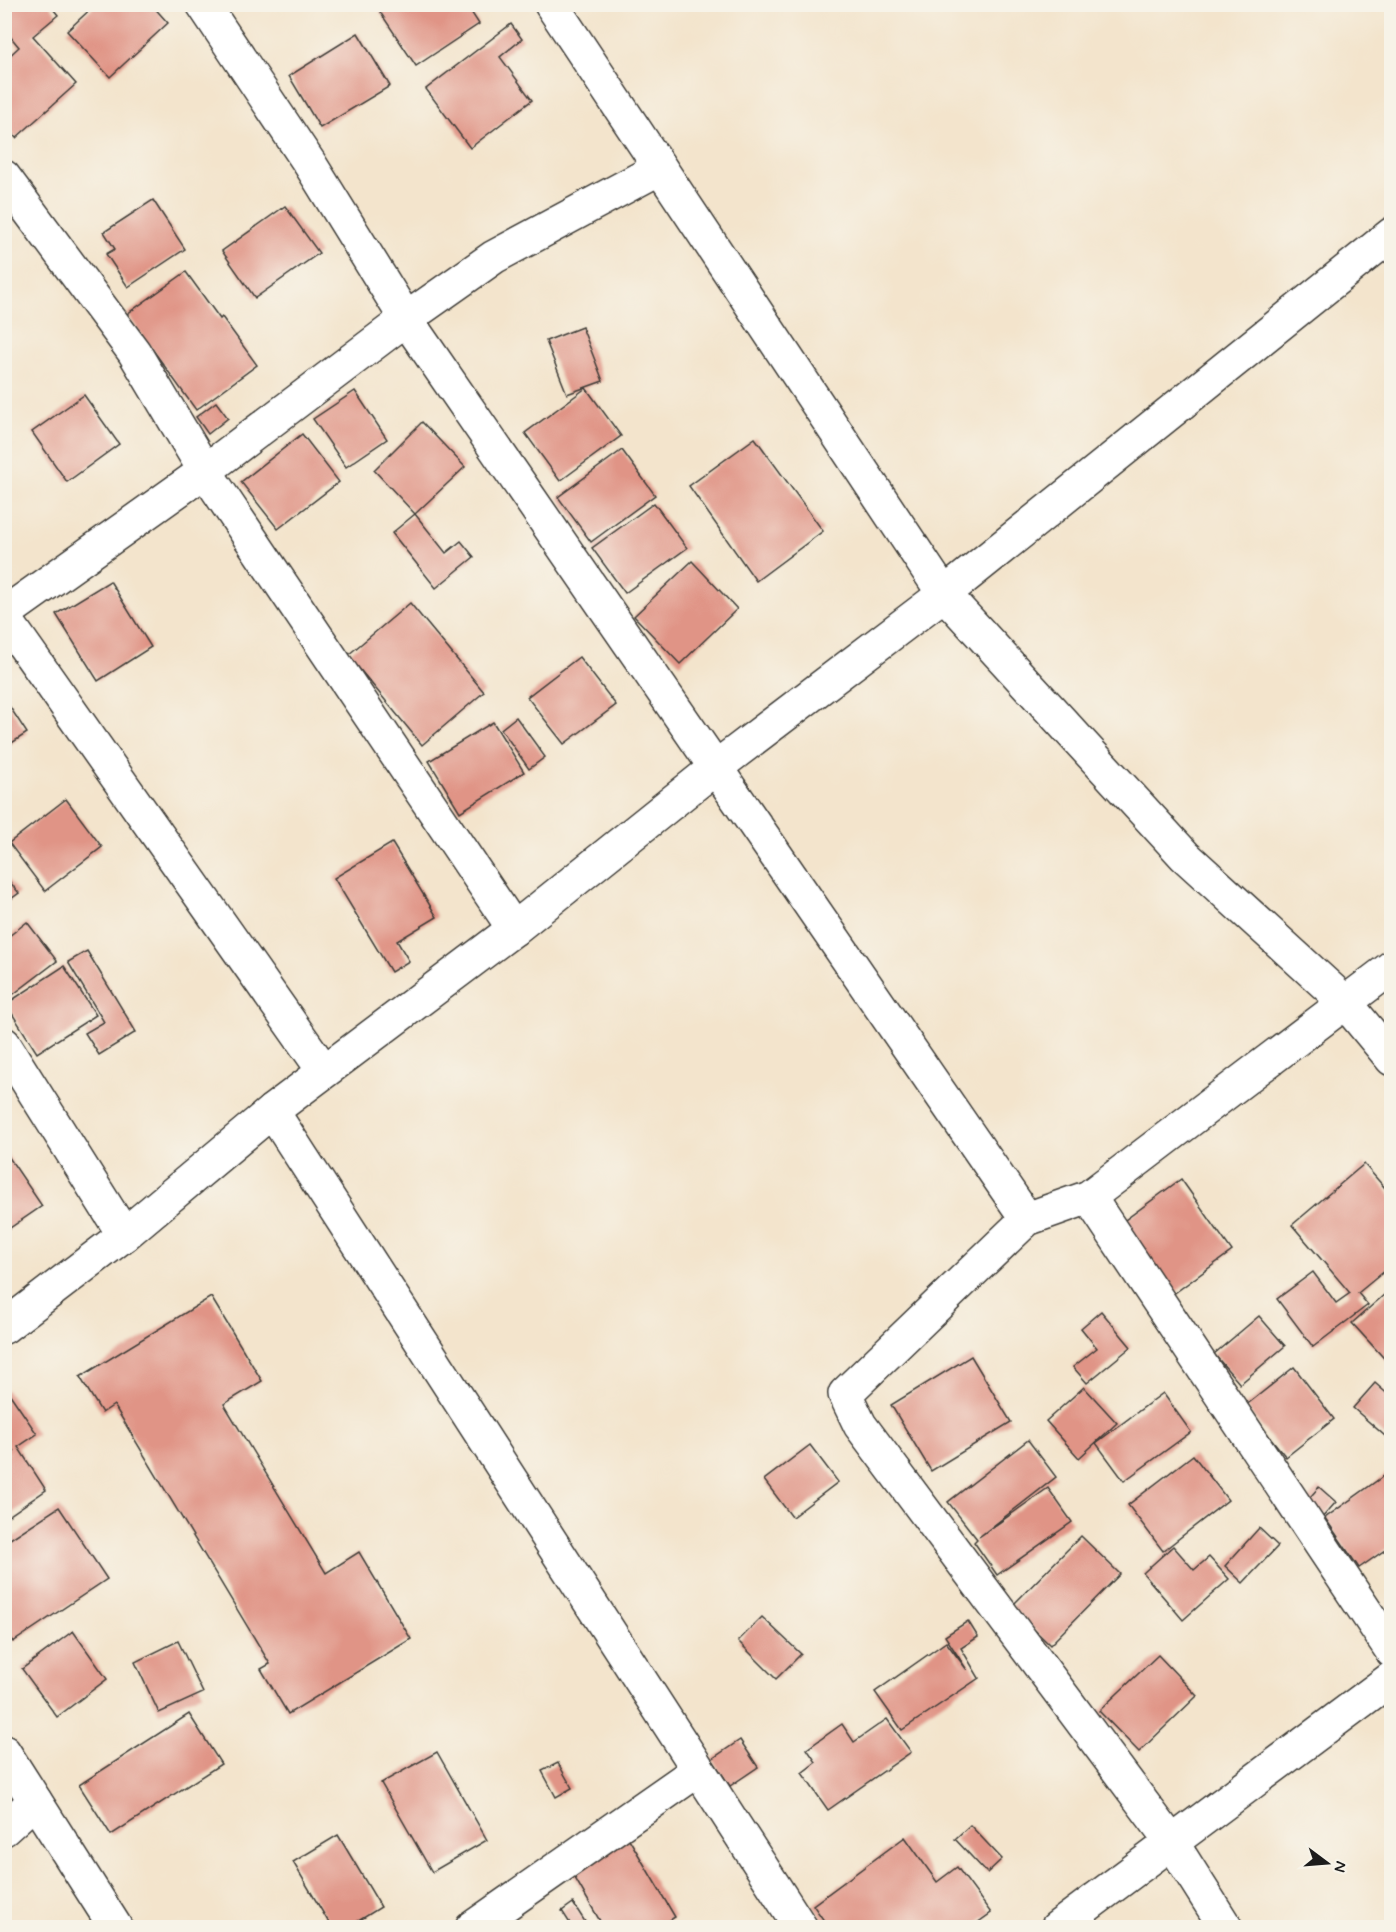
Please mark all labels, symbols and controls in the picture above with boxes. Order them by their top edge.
north arrow [1297,1833,1357,1893]
text: N [1328,1859,1352,1875]

